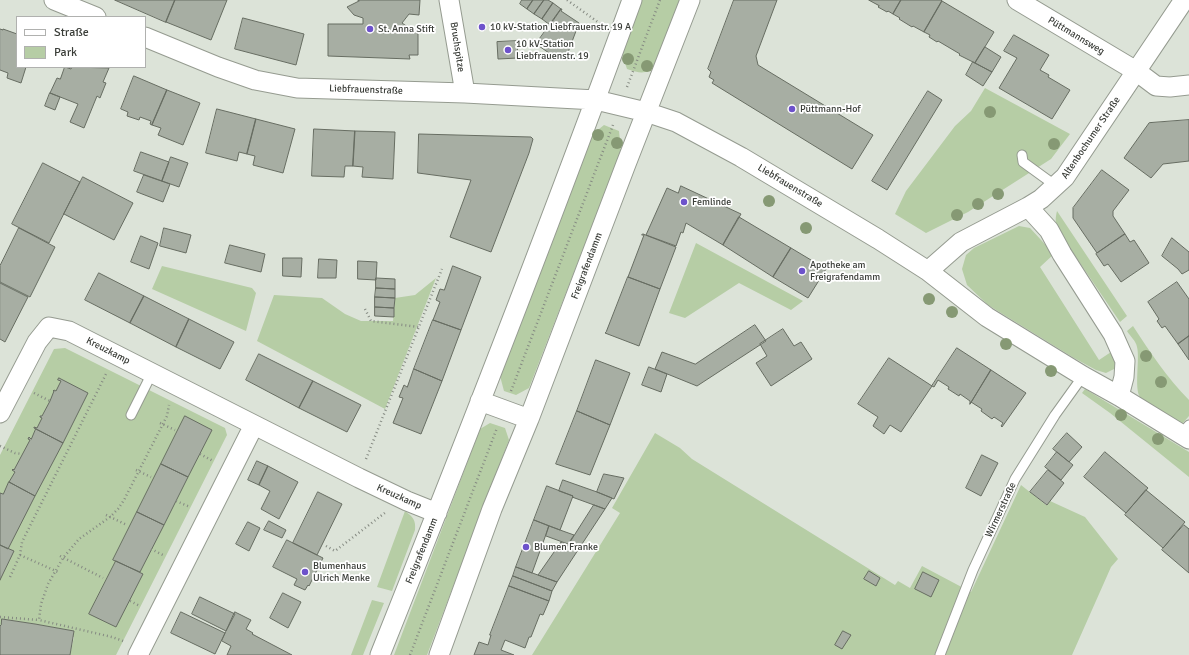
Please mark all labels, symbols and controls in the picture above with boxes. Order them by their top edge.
street label: Püttmannsweg [1046,14,1106,58]
legend [16,16,146,68]
street label: Bruchspitze [447,21,467,73]
place label: 10 kV-Station Liebfrauenstr. 19 A [490,21,631,33]
marker: 10 kV-Station Liebfrauenstr. 19 A [477,22,487,32]
place label: St. Anna Stift [378,23,434,35]
marker: St. Anna Stift [365,24,375,34]
text: Straße [54,25,89,40]
place label: 10 kV-Station Liebfrauenstr. 19 [516,38,589,62]
text: Park [54,45,77,60]
marker: 10 kV-Station Liebfrauenstr. 19 [503,45,513,55]
street label: Liebfrauenstraße [329,83,403,97]
street label: Altenbochumer Straße [1059,95,1123,181]
place label: Püttmann-Hof [800,103,861,115]
marker: Püttmann-Hof [787,104,797,114]
street label: Liebfrauenstraße [755,162,825,210]
place label: Femlinde [692,196,731,208]
marker: Femlinde [679,197,689,207]
street label: Freigrafendamm [569,231,605,301]
place label: Apotheke am Freigrafendamm [810,259,880,282]
marker: Apotheke am Freigrafendamm [797,266,807,276]
street label: Kreuzkamp [84,335,132,367]
street label: Wirmerstraße [983,481,1019,539]
street label: Kreuzkamp [375,482,423,512]
street label: Freigrafendamm [403,516,441,586]
place label: Blumen Franke [534,541,598,553]
marker: Blumen Franke [521,542,531,552]
place label: Blumenhaus Ulrich Menke [313,560,370,584]
marker: Blumenhaus Ulrich Menke [300,567,310,577]

